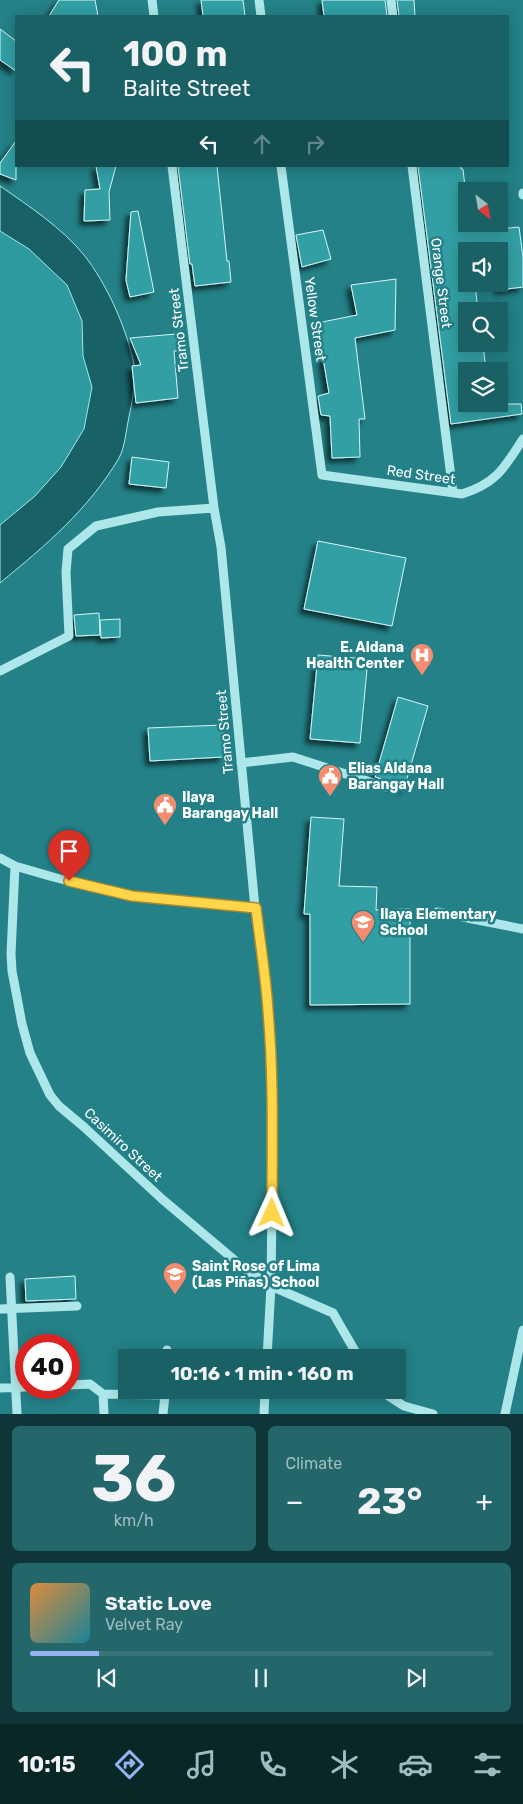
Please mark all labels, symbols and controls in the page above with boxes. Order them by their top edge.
text: 100 m [123,33,228,75]
icon: left [40,35,105,100]
text: Balite Street [123,75,250,102]
icon: left [195,130,223,158]
icon: ahead [248,130,276,158]
icon: right [301,130,329,158]
north arrow [458,182,508,232]
map controls [458,182,508,412]
street label: Orange Street [427,237,455,330]
button: sound [458,242,508,292]
street label: Yellow Street [301,276,329,363]
street label: Tramo Street [165,287,193,373]
button: search [458,302,508,352]
button: layers [458,362,508,412]
street label: Red Street [386,462,457,488]
place label: E. Aldana Health Center [306,639,405,672]
hospital icon: E. Aldana Health Center [409,642,435,676]
street label: Tramo Street [213,689,237,775]
place label: Elias Aldana Barangay Hall [348,760,444,793]
public building icon: Elias Aldana Barangay Hall [317,763,343,797]
place label: Ilaya Barangay Hall [182,789,278,822]
public building icon: Ilaya Barangay Hall [152,792,178,826]
pin [48,830,90,881]
icon: arrive [55,837,83,865]
place label: Ilaya Elementary School [380,906,497,939]
school or university icon: Ilaya Elementary School [350,909,376,943]
street label: Casimiro Street [80,1104,166,1186]
position arrow [245,1186,297,1238]
place label: Saint Rose of Lima (Las Piñas) School [192,1258,320,1291]
school or university icon: Saint Rose of Lima (Las Piñas) School [162,1261,188,1295]
speed limit sign: 40 [15,1334,80,1399]
text: 10:16 · 1 min · 160 m [170,1362,354,1385]
text: 36 [91,1440,176,1517]
text: Climate [286,1454,342,1473]
text: 23° [357,1478,422,1524]
text: − [286,1485,304,1518]
text: + [476,1485,493,1518]
text: km/h [114,1511,154,1530]
text: Static Love [105,1592,212,1615]
text: Velvet Ray [105,1615,183,1634]
icon: previous [93,1664,121,1692]
icon: pause [247,1664,275,1692]
icon: next [402,1664,430,1692]
icon: directions [112,1747,147,1782]
icon: music [184,1747,219,1782]
icon: phone [255,1747,290,1782]
icon: climate [327,1747,362,1782]
icon: car [398,1747,433,1782]
icon: filters [470,1747,505,1782]
text: 10:15 [18,1751,76,1778]

